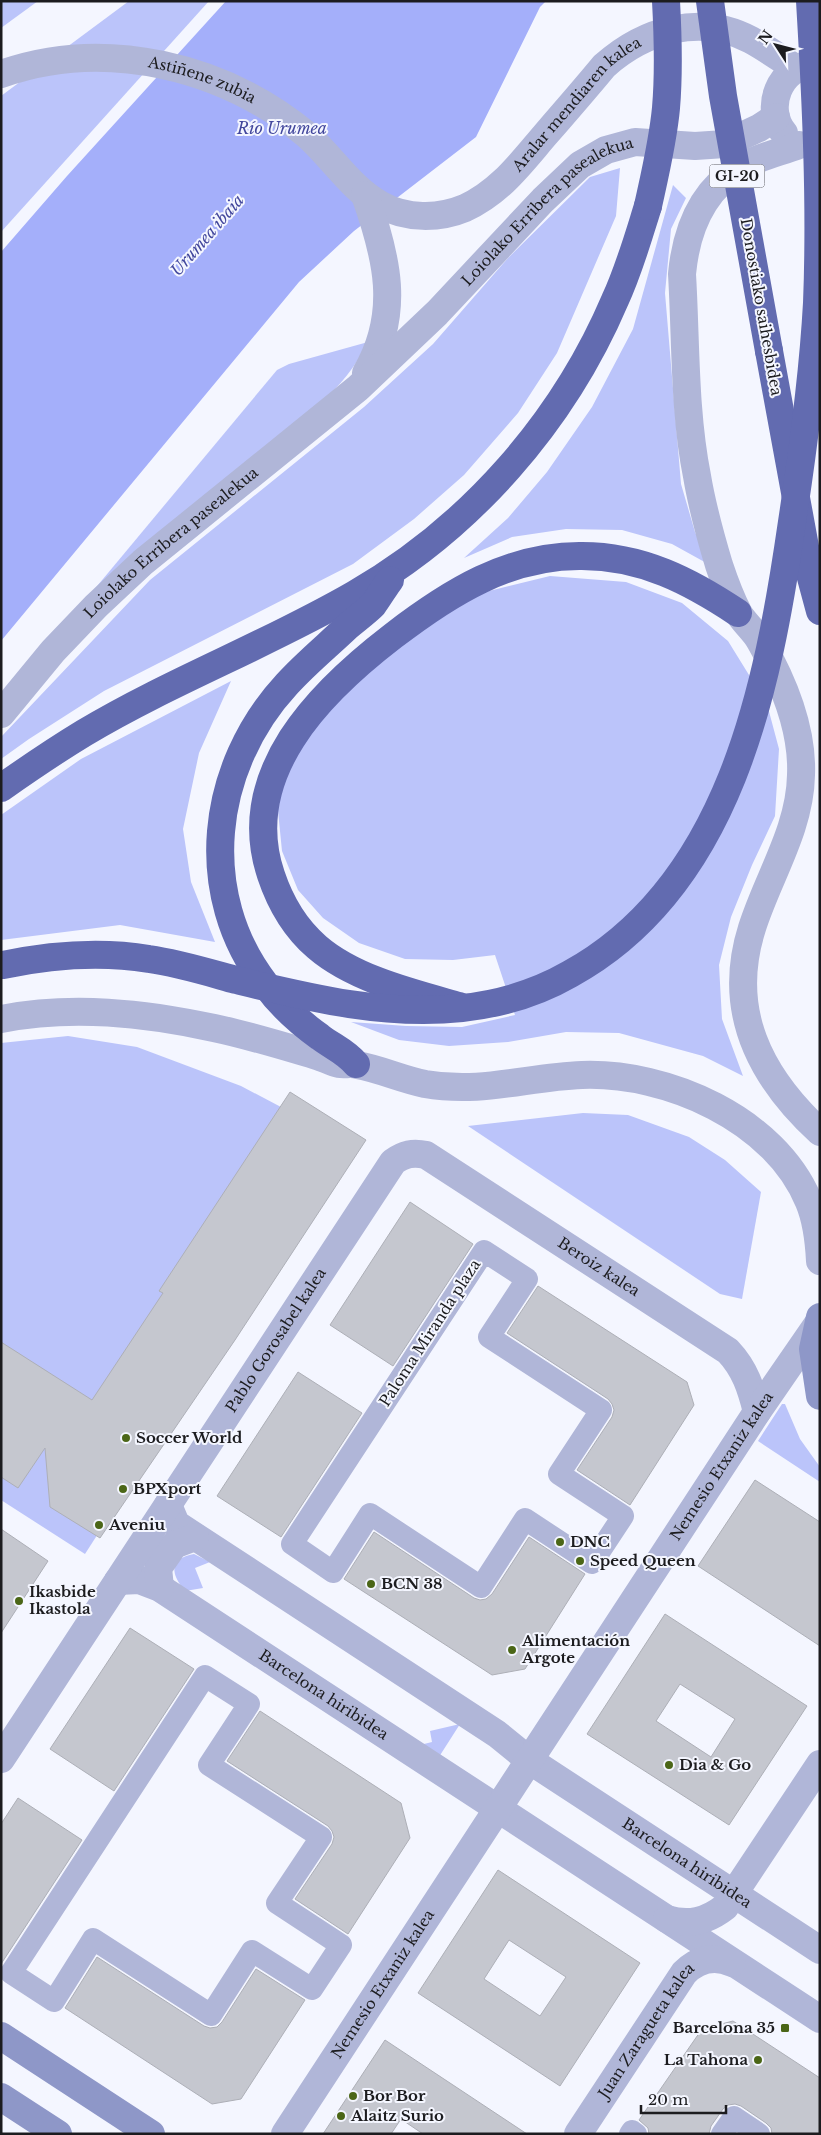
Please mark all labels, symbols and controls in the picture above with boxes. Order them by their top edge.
north arrow [751,20,801,70]
text: N [754,27,777,48]
street label: Aralar mendiaren kalea [507,32,645,176]
street label: Astiñene zubia [146,52,260,108]
water label: Río Urumea [236,118,327,138]
street label: Loiolako Erribera pasealekua [457,133,636,290]
road number: GI-20 [710,165,764,188]
water label: Urumea ibaia [166,190,248,280]
street label: Donostiako saihesbidea [737,217,787,398]
street label: Loiolako Erribera pasealekua [79,462,262,622]
street label: Beroiz kalea [554,1233,644,1301]
street label: Paloma Miranda plaza [375,1255,485,1410]
street label: Pablo Gorosabel kalea [221,1263,330,1416]
street label: Nemesio Etxaniz kalea [666,1387,778,1544]
place label: Soccer World [136,1428,243,1447]
marker: Soccer World [120,1432,132,1444]
place label: BPXport [133,1479,202,1498]
marker: BPXport [117,1483,129,1495]
place label: Aveniu [108,1515,165,1534]
marker: Aveniu [93,1519,105,1531]
place label: DNC [570,1532,610,1551]
marker: DNC [554,1536,566,1548]
place label: Speed Queen [590,1551,696,1570]
marker: Speed Queen [574,1555,586,1567]
place label: BCN 38 [381,1574,442,1593]
marker: BCN 38 [365,1578,377,1590]
place label: Ikasbide Ikastola [29,1582,96,1618]
marker: Ikasbide Ikastola [13,1595,25,1607]
place label: Alimentación Argote [521,1631,630,1667]
marker: Alimentación Argote [506,1644,518,1656]
street label: Barcelona hiribidea [256,1645,393,1744]
place label: Dia & Go [679,1755,751,1774]
marker: Dia & Go [663,1759,675,1771]
street label: Barcelona hiribidea [619,1814,756,1912]
street label: Nemesio Etxaniz kalea [327,1905,438,2062]
street label: Juan Zaragueta kalea [593,1958,698,2104]
place label: Barcelona 35 [673,2018,775,2037]
marker: Barcelona 35 [779,2022,791,2034]
place label: La Tahona [664,2050,748,2069]
marker: La Tahona [752,2054,764,2066]
scale bar [641,2082,726,2114]
place label: Bor Bor [363,2086,426,2105]
marker: Bor Bor [347,2090,359,2102]
text: 20 m [648,2090,688,2109]
place label: Alaitz Surio [350,2106,444,2125]
marker: Alaitz Surio [335,2110,347,2122]

